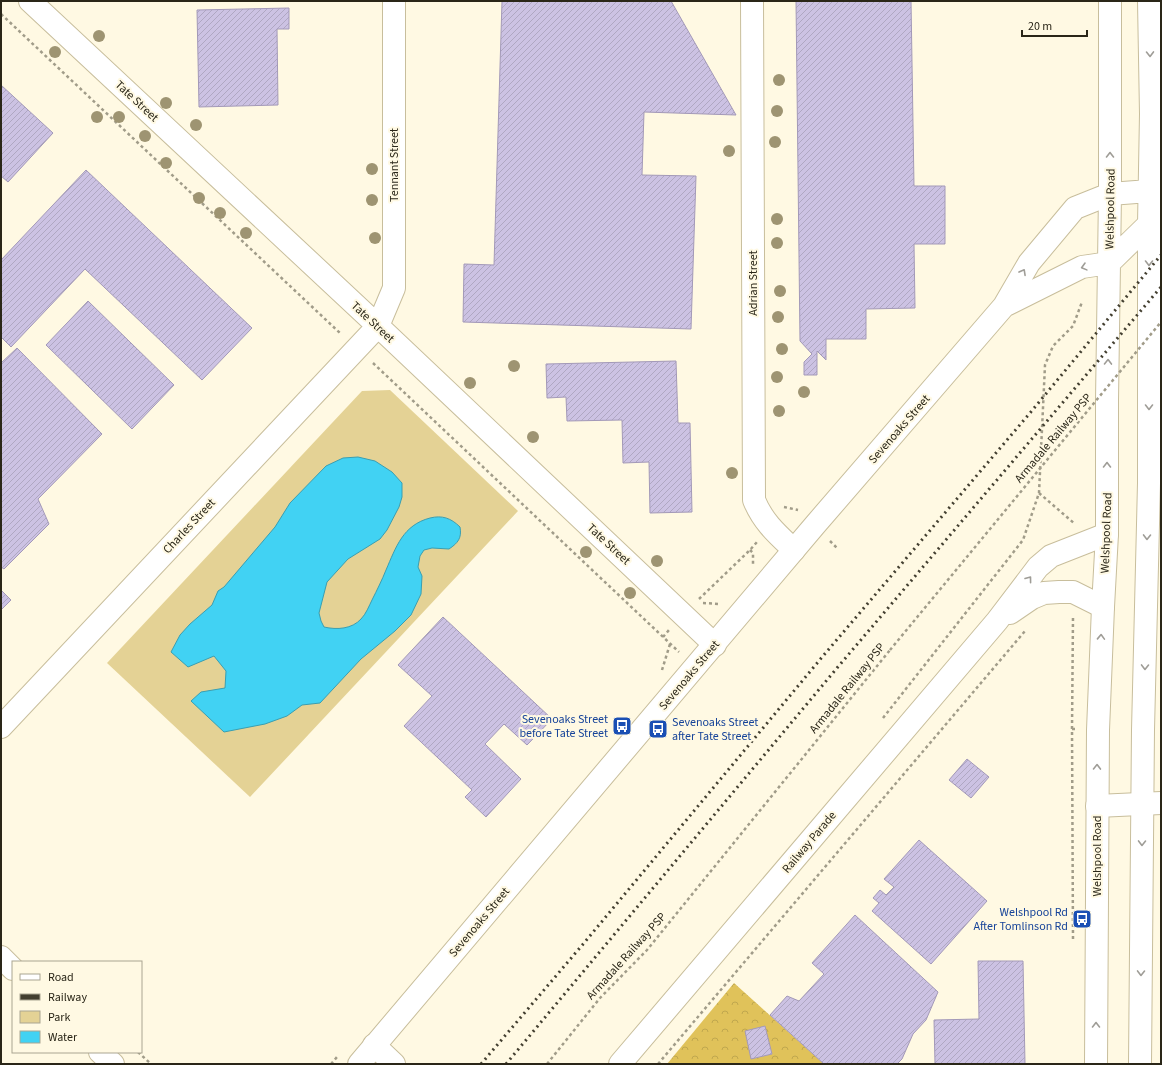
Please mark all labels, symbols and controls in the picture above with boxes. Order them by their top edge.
scale bar [1022,12,1087,38]
text: 20 m [1028,18,1052,35]
one-way arrow [1146,51,1154,57]
street label: Tate Street [111,77,162,126]
street label: Tennant Street [386,128,403,202]
one-way arrow [1106,152,1114,158]
street label: Welshpool Road [1101,168,1120,250]
street label: Adrian Street [745,250,762,316]
one-way arrow [1145,260,1153,266]
one-way arrow [1081,263,1087,271]
one-way arrow [1019,269,1026,276]
street label: Tate Street [347,298,398,347]
one-way arrow [1104,359,1112,365]
street label: Armadale Railway PSP [1011,390,1096,487]
street label: Sevenoaks Street [865,391,934,467]
one-way arrow [1145,404,1153,410]
one-way arrow [1103,462,1111,468]
street label: Welshpool Road [1097,492,1116,574]
street label: Charles Street [159,495,219,558]
street label: Tate Street [583,520,634,569]
one-way arrow [1143,534,1152,540]
one-way arrow [1025,576,1032,583]
one-way arrow [1097,634,1106,640]
street label: Sevenoaks Street [655,637,724,714]
street label: Armadale Railway PSP [806,639,889,737]
one-way arrow [1140,664,1149,670]
place label: Sevenoaks Street before Tate Street [519,711,608,742]
place label: Sevenoaks Street after Tate Street [672,714,758,745]
bus stop icon: Sevenoaks Street before Tate Street [611,715,633,737]
bus stop icon: Sevenoaks Street after Tate Street [647,718,669,740]
one-way arrow [1093,764,1101,770]
street label: Railway Parade [778,808,840,877]
street label: Welshpool Road [1089,816,1106,896]
one-way arrow [1138,840,1146,846]
street label: Sevenoaks Street [445,884,514,961]
place label: Welshpool Rd After Tomlinson Rd [974,904,1068,935]
bus stop icon: Welshpool Rd After Tomlinson Rd [1071,908,1093,930]
street label: Armadale Railway PSP [583,909,670,1004]
legend [12,961,142,1053]
text: Road [48,969,74,986]
one-way arrow [1137,970,1145,976]
text: Railway [48,989,87,1006]
text: Park [48,1009,70,1026]
one-way arrow [1092,1022,1100,1028]
text: Water [48,1029,78,1046]

